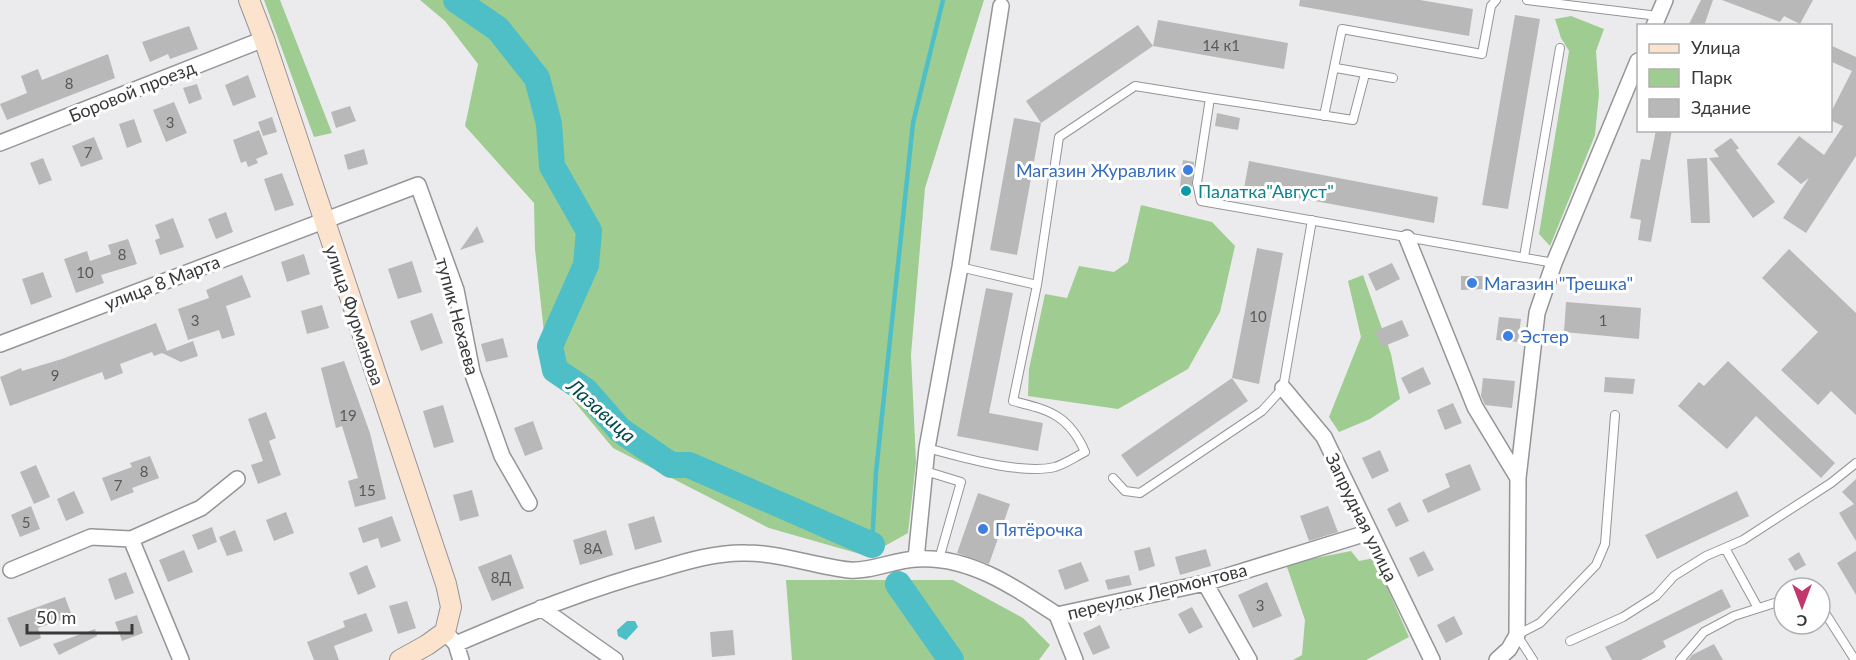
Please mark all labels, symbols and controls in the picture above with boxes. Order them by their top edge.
legend [1637,24,1832,132]
house number: 14 к1 [1202,36,1240,54]
text: Улица [1691,36,1741,58]
street label: Боровой проезд [65,56,199,126]
text: Парк [1691,66,1733,88]
house number: 8 [65,74,73,92]
text: Здание [1691,96,1751,118]
house number: 3 [166,113,174,131]
house number: 7 [84,143,93,161]
place label: Магазин Журавлик [1016,159,1177,181]
marker: Магазин Журавлик [1181,163,1195,177]
place label: Палатка"Август" [1198,180,1334,202]
marker: Палатка"Август" [1179,184,1193,198]
street label: улица Фурманова [321,242,389,388]
house number: 8 [118,245,126,263]
street label: улица 8 Марта [101,250,223,314]
street label: тупик Нехаева [432,255,484,377]
house number: 10 [76,263,94,281]
place label: Магазин "Трешка" [1484,272,1633,294]
marker: Магазин "Трешка" [1465,276,1479,290]
house number: 10 [1249,307,1267,325]
house number: 3 [191,311,199,329]
house number: 1 [1599,311,1607,329]
place label: Эстер [1520,325,1569,347]
marker: Эстер [1501,329,1515,343]
house number: 9 [51,366,59,384]
water label: Лазавица [562,372,641,447]
house number: 19 [339,406,357,424]
street label: Запрудная улица [1321,449,1403,585]
house number: 8 [140,462,148,480]
house number: 7 [114,476,123,494]
house number: 15 [358,481,376,499]
house number: 5 [22,513,30,531]
place label: Пятёрочка [995,518,1083,540]
marker: Пятёрочка [976,522,990,536]
house number: 8А [584,539,603,557]
street label: переулок Лермонтова [1065,558,1249,624]
house number: 8Д [491,568,511,586]
north arrow [1772,576,1832,636]
house number: 3 [1256,596,1264,614]
scale bar [27,597,132,635]
text: 50 m [36,606,76,628]
text: С [1796,612,1807,631]

